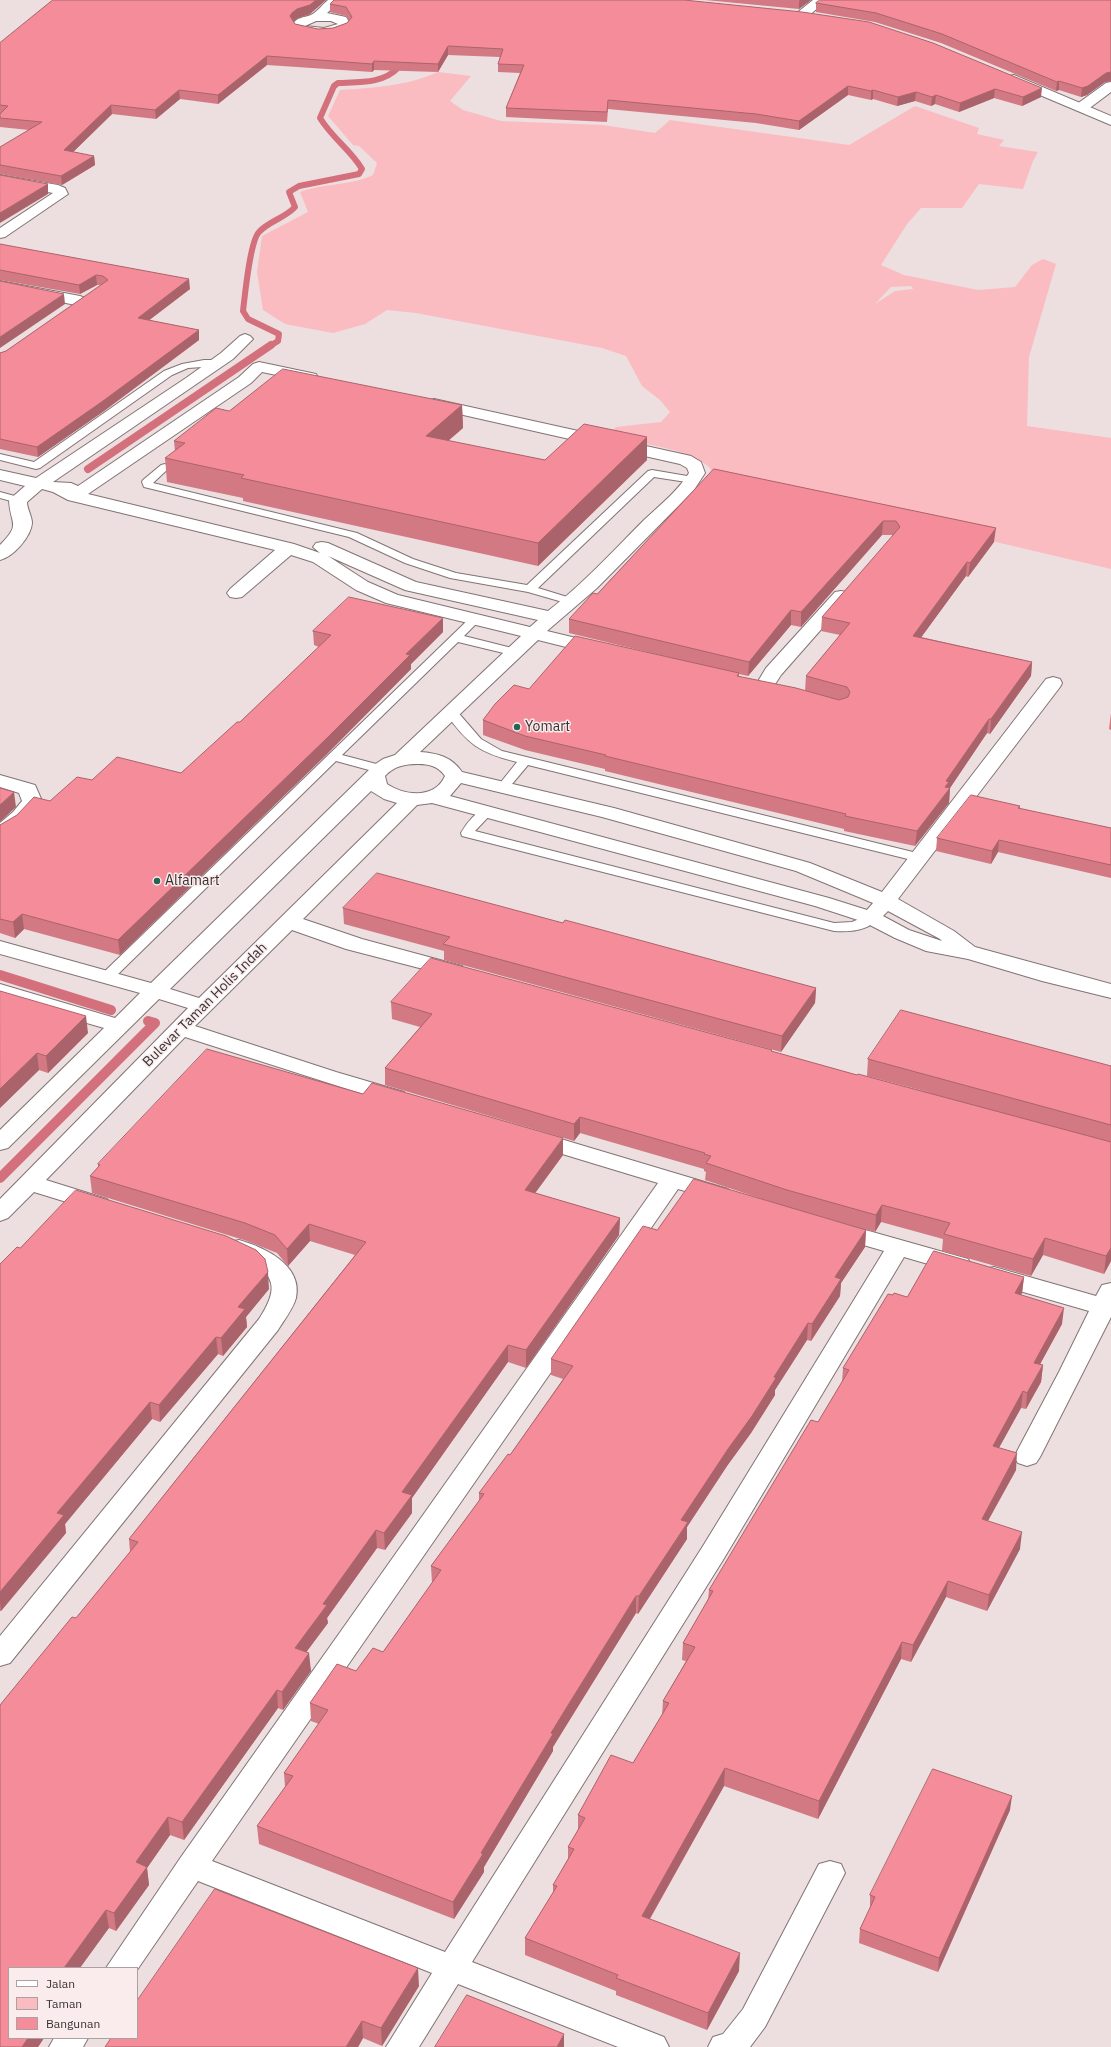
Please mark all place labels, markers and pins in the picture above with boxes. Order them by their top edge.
place label: Yomart [525,719,570,735]
marker: Yomart [512,722,522,732]
place label: Alfamart [165,873,220,889]
marker: Alfamart [152,876,162,886]

